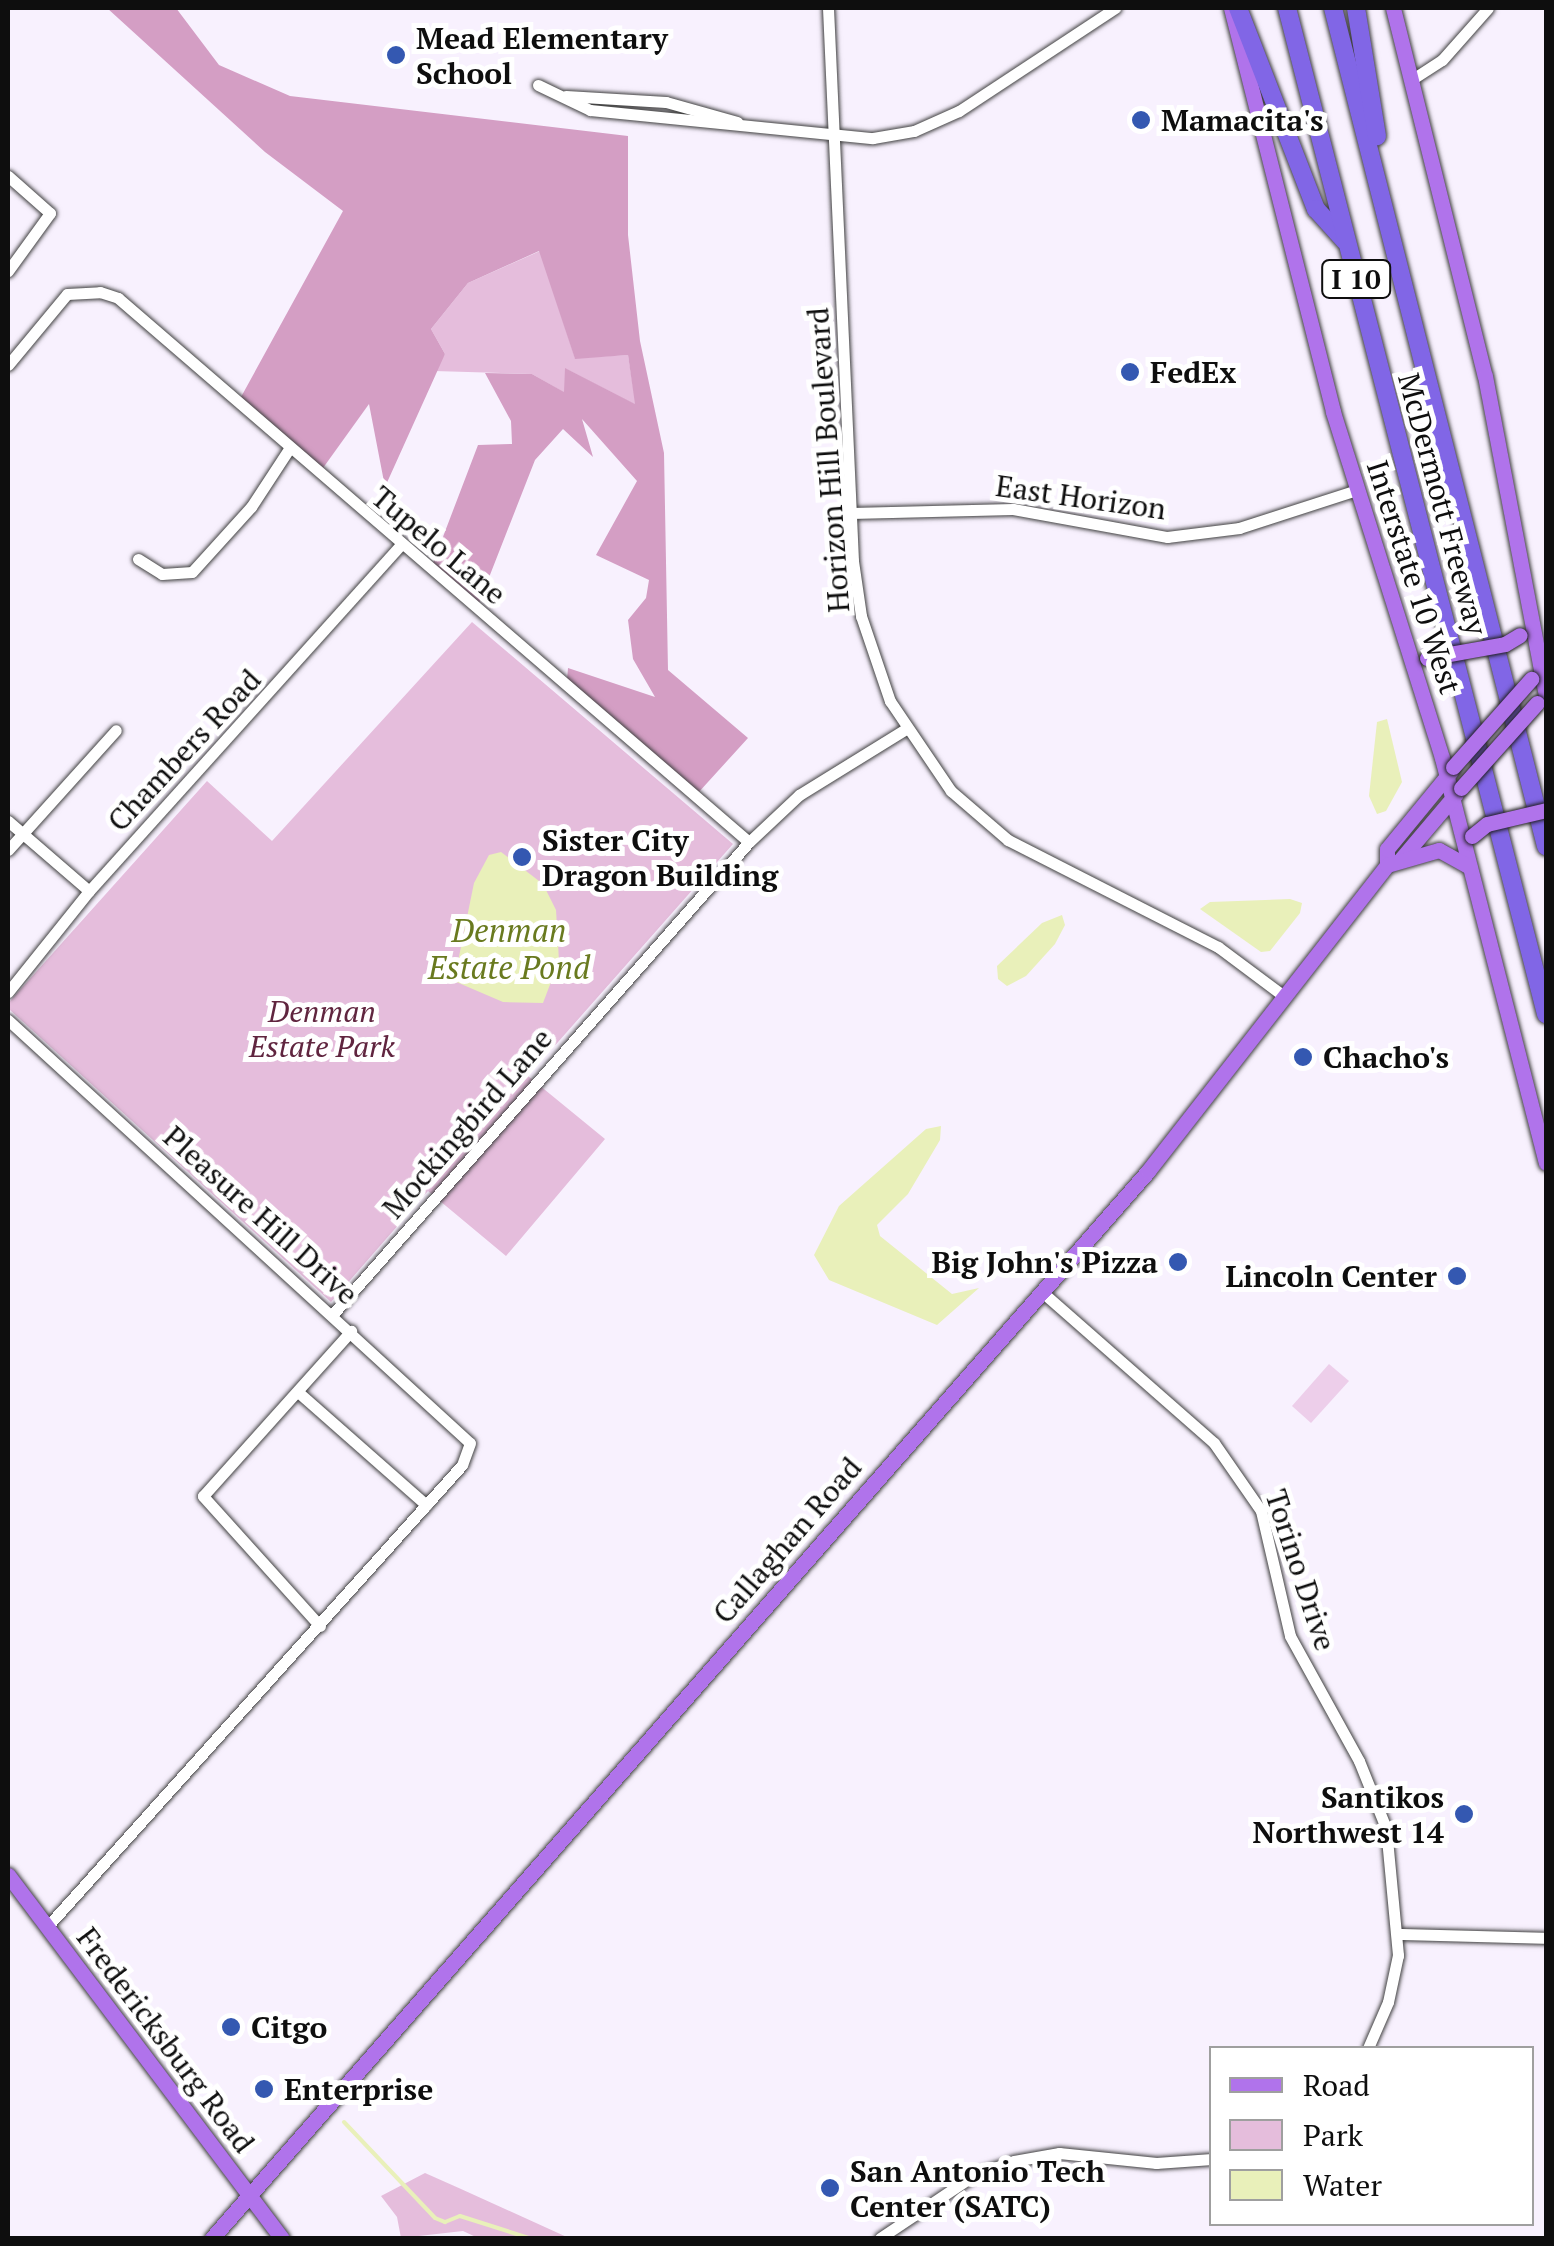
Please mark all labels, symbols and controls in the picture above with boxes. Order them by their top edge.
place label: Mead Elementary School [416,20,668,90]
marker: Mead Elementary School [385,44,407,66]
place label: Mamacita's [1161,102,1324,138]
marker: Mamacita's [1130,109,1152,131]
road number: I 10 [1321,256,1391,302]
street label: Horizon Hill Boulevard [799,306,857,614]
place label: FedEx [1150,354,1236,390]
marker: FedEx [1119,361,1141,383]
street label: McDermott Freeway [1391,369,1495,639]
street label: Interstate 10 West [1359,456,1469,698]
street label: East Horizon [993,467,1169,527]
street label: Tupelo Lane [364,478,514,612]
street label: Chambers Road [100,662,268,838]
place label: Sister City Dragon Building [542,822,778,892]
marker: Sister City Dragon Building [511,846,533,868]
water label: Denman Estate Pond [428,912,590,987]
park label: Denman Estate Park [249,993,395,1064]
street label: Mockingbird Lane [375,1021,559,1225]
place label: Chacho's [1323,1039,1449,1075]
marker: Chacho's [1292,1046,1314,1068]
street label: Pleasure Hill Drive [156,1118,366,1312]
place label: Big John's Pizza [932,1244,1158,1280]
marker: Big John's Pizza [1167,1251,1189,1273]
place label: Lincoln Center [1226,1258,1437,1294]
marker: Lincoln Center [1446,1265,1468,1287]
street label: Callaghan Road [705,1450,869,1630]
street label: Torino Drive [1258,1485,1344,1655]
place label: Santikos Northwest 14 [1253,1779,1444,1850]
marker: Santikos Northwest 14 [1453,1803,1475,1825]
street label: Fredericksburg Road [70,1920,262,2160]
place label: Citgo [251,2009,327,2045]
marker: Citgo [220,2016,242,2038]
legend [1209,2046,1534,2226]
text: Road [1303,2065,1370,2105]
place label: Enterprise [284,2071,433,2107]
marker: Enterprise [253,2078,275,2100]
text: Park [1303,2115,1363,2155]
place label: San Antonio Tech Center (SATC) [850,2153,1105,2224]
text: Water [1303,2165,1382,2205]
marker: San Antonio Tech Center (SATC) [819,2177,841,2199]

